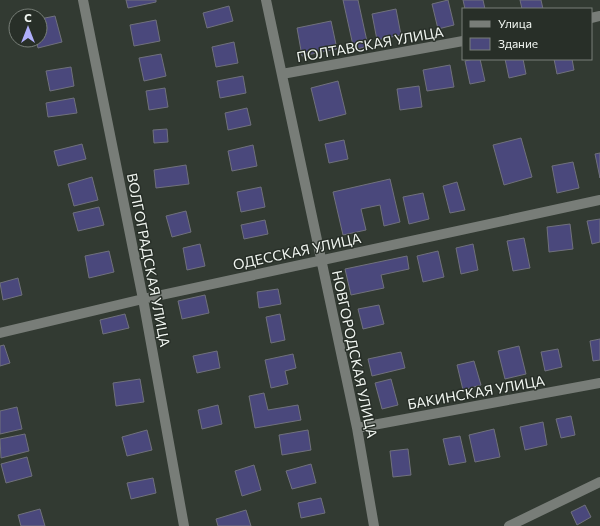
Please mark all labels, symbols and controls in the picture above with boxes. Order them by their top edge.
north arrow [8,8,48,48]
legend [462,8,592,60]
text: С [24,11,32,24]
text: Улица [498,16,532,30]
street label: ПОЛТАВСКАЯ УЛИЦА [295,23,445,65]
text: Здание [498,36,538,50]
street label: ВОЛГОГРАДСКАЯ УЛИЦА [124,172,174,349]
street label: ОДЕССКАЯ УЛИЦА [231,229,363,273]
street label: НОВГОРОДСКАЯ УЛИЦА [329,269,381,440]
street label: БАКИНСКАЯ УЛИЦА [406,371,546,412]

